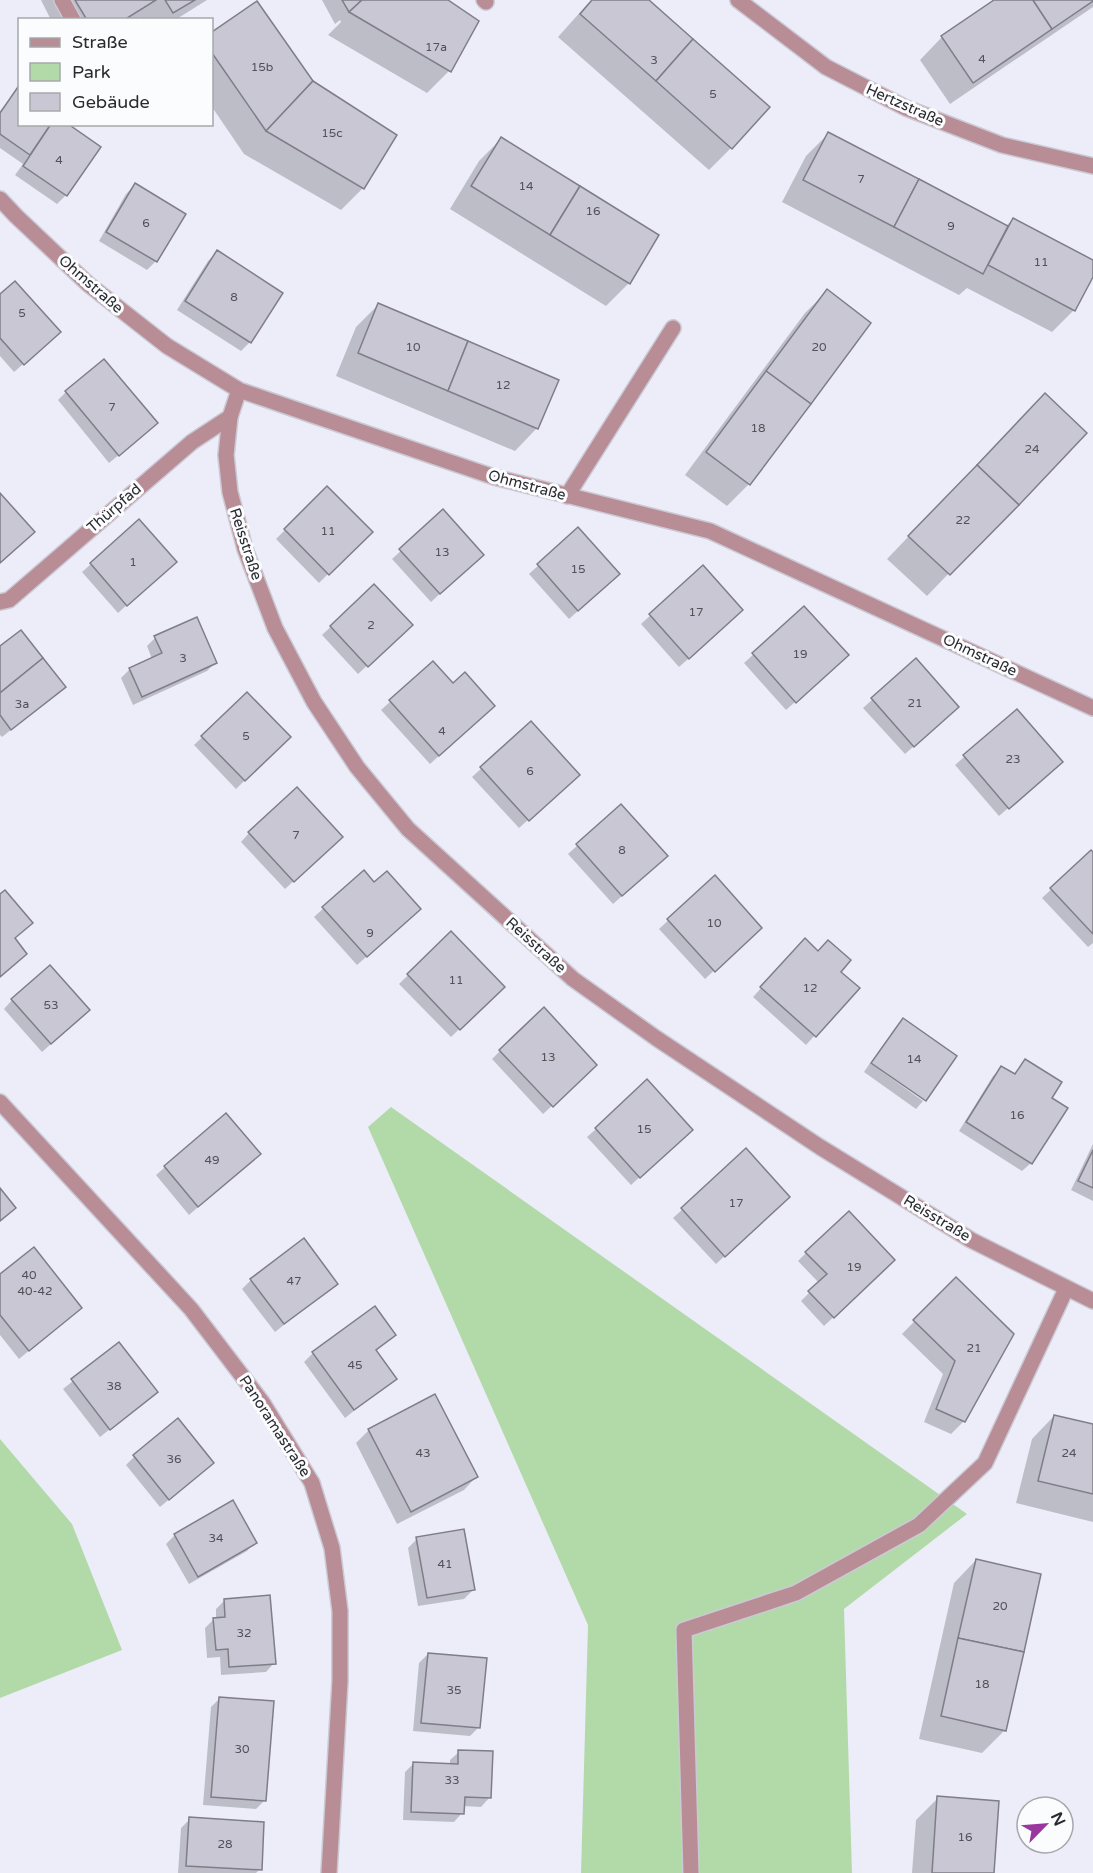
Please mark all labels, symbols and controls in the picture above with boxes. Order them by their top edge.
legend [18,18,213,126]
text: Straße [72,31,128,53]
house number: 17a [425,40,447,54]
house number: 4 [978,52,986,66]
house number: 3 [650,53,658,67]
house number: 15b [251,60,273,74]
text: Park [72,61,111,83]
street label: Hertzstraße [863,80,947,130]
house number: 5 [709,87,717,101]
text: Gebäude [72,91,150,113]
house number: 15c [321,126,343,140]
house number: 4 [55,153,63,167]
house number: 7 [857,172,865,186]
house number: 14 [518,179,534,193]
house number: 16 [585,204,601,218]
house number: 6 [142,216,150,230]
house number: 9 [947,219,955,233]
street label: Ohmstraße [55,251,127,317]
house number: 11 [1033,255,1049,269]
house number: 8 [230,290,238,304]
house number: 5 [18,306,26,320]
house number: 10 [405,340,421,354]
house number: 20 [811,340,827,354]
house number: 12 [495,378,511,392]
house number: 7 [108,400,116,414]
house number: 18 [750,421,766,435]
house number: 24 [1024,442,1040,456]
street label: Ohmstraße [486,466,568,504]
street label: Thürpfad [83,480,145,536]
street label: Reisstraße [226,506,266,582]
house number: 22 [955,513,971,527]
house number: 11 [320,524,336,538]
house number: 13 [434,545,450,559]
house number: 1 [129,555,137,569]
house number: 15 [570,562,586,576]
house number: 17 [688,605,704,619]
house number: 2 [367,618,375,632]
street label: Ohmstraße [940,630,1020,680]
house number: 19 [792,647,808,661]
house number: 3 [179,651,187,665]
house number: 21 [907,696,923,710]
house number: 3a [15,697,29,711]
house number: 4 [438,724,446,738]
house number: 5 [242,729,250,743]
house number: 23 [1005,752,1021,766]
house number: 6 [526,764,534,778]
house number: 7 [292,828,300,842]
house number: 8 [618,843,626,857]
street label: Reisstraße [502,913,570,977]
house number: 10 [706,916,722,930]
house number: 9 [366,926,374,940]
house number: 11 [448,973,464,987]
house number: 12 [802,981,818,995]
house number: 53 [43,998,59,1012]
house number: 13 [540,1050,556,1064]
house number: 14 [906,1052,922,1066]
house number: 16 [1009,1108,1025,1122]
house number: 15 [636,1122,652,1136]
house number: 49 [204,1153,220,1167]
street label: Reisstraße [900,1191,974,1245]
house number: 17 [728,1196,744,1210]
house number: 19 [846,1260,862,1274]
house number: 40 [21,1268,37,1282]
house number: 47 [286,1274,302,1288]
house number: 40-42 [17,1284,53,1298]
house number: 21 [966,1341,982,1355]
house number: 45 [347,1358,363,1372]
street label: Panoramastraße [235,1372,315,1480]
house number: 38 [106,1379,122,1393]
house number: 43 [415,1446,431,1460]
house number: 24 [1061,1446,1077,1460]
house number: 36 [166,1452,182,1466]
house number: 34 [208,1531,224,1545]
house number: 41 [437,1557,453,1571]
house number: 20 [992,1599,1008,1613]
house number: 32 [236,1626,252,1640]
house number: 18 [974,1677,990,1691]
house number: 35 [446,1683,462,1697]
house number: 30 [234,1742,250,1756]
house number: 33 [444,1773,460,1787]
north arrow [1015,1795,1075,1855]
text: N [1046,1809,1069,1829]
house number: 16 [957,1830,973,1844]
house number: 28 [217,1837,233,1851]

